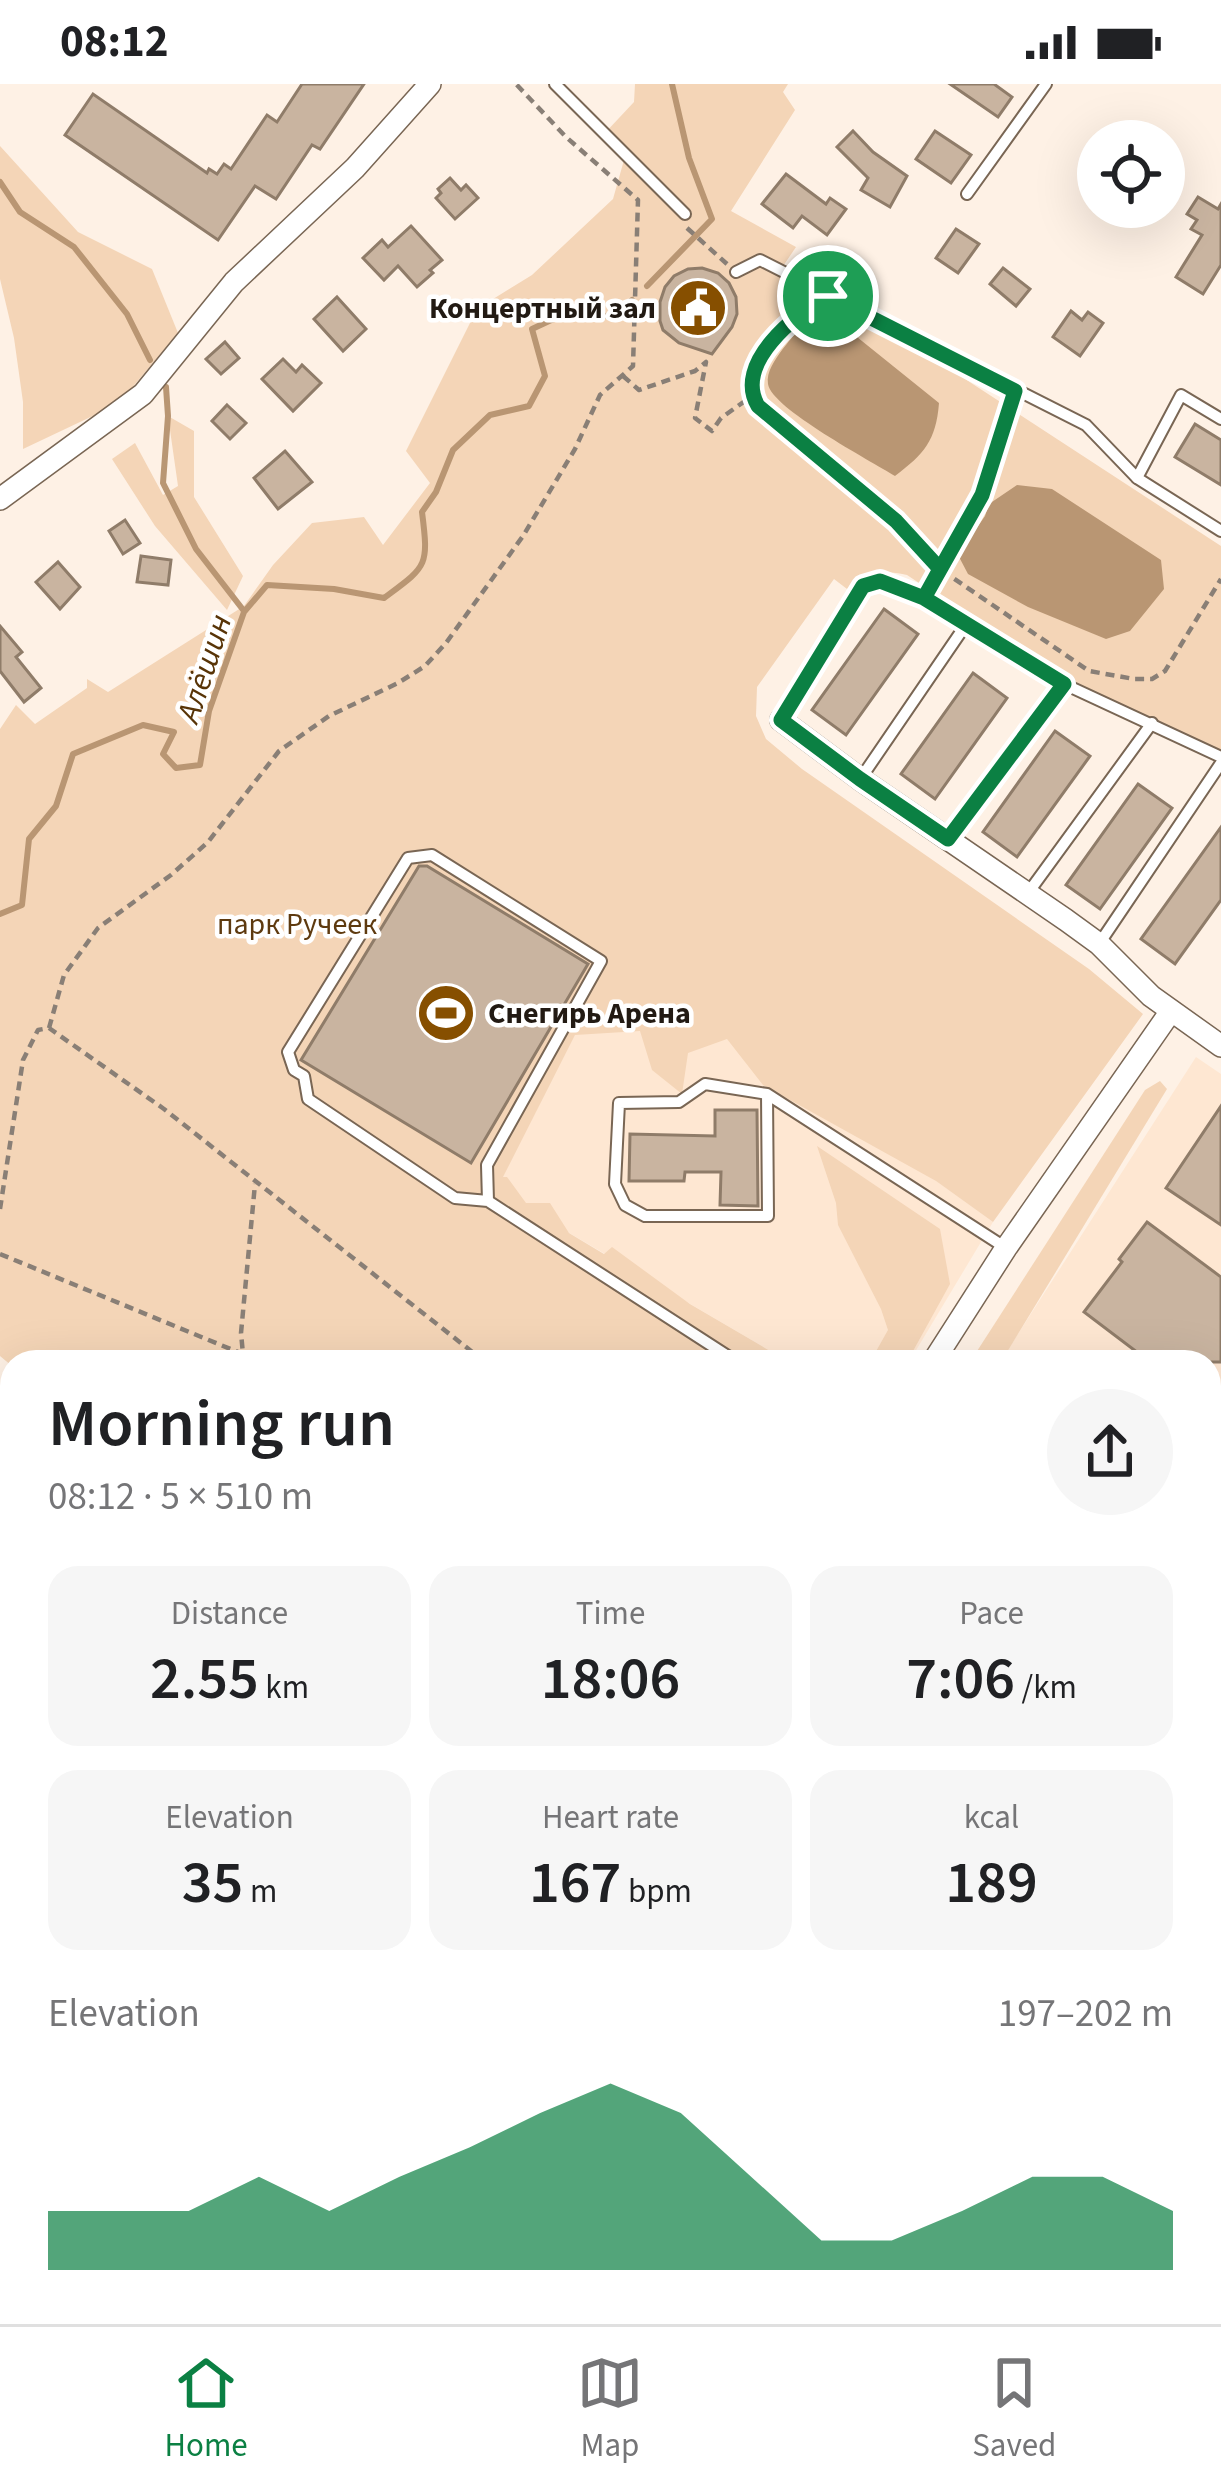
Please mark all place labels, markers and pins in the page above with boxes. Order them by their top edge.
pin [777,245,879,347]
public building icon: Концертный зал [667,277,729,339]
place label: Концертный зал [429,287,656,330]
sports icon: Снегирь Арена [415,982,477,1044]
place label: Снегирь Арена [488,992,691,1035]

